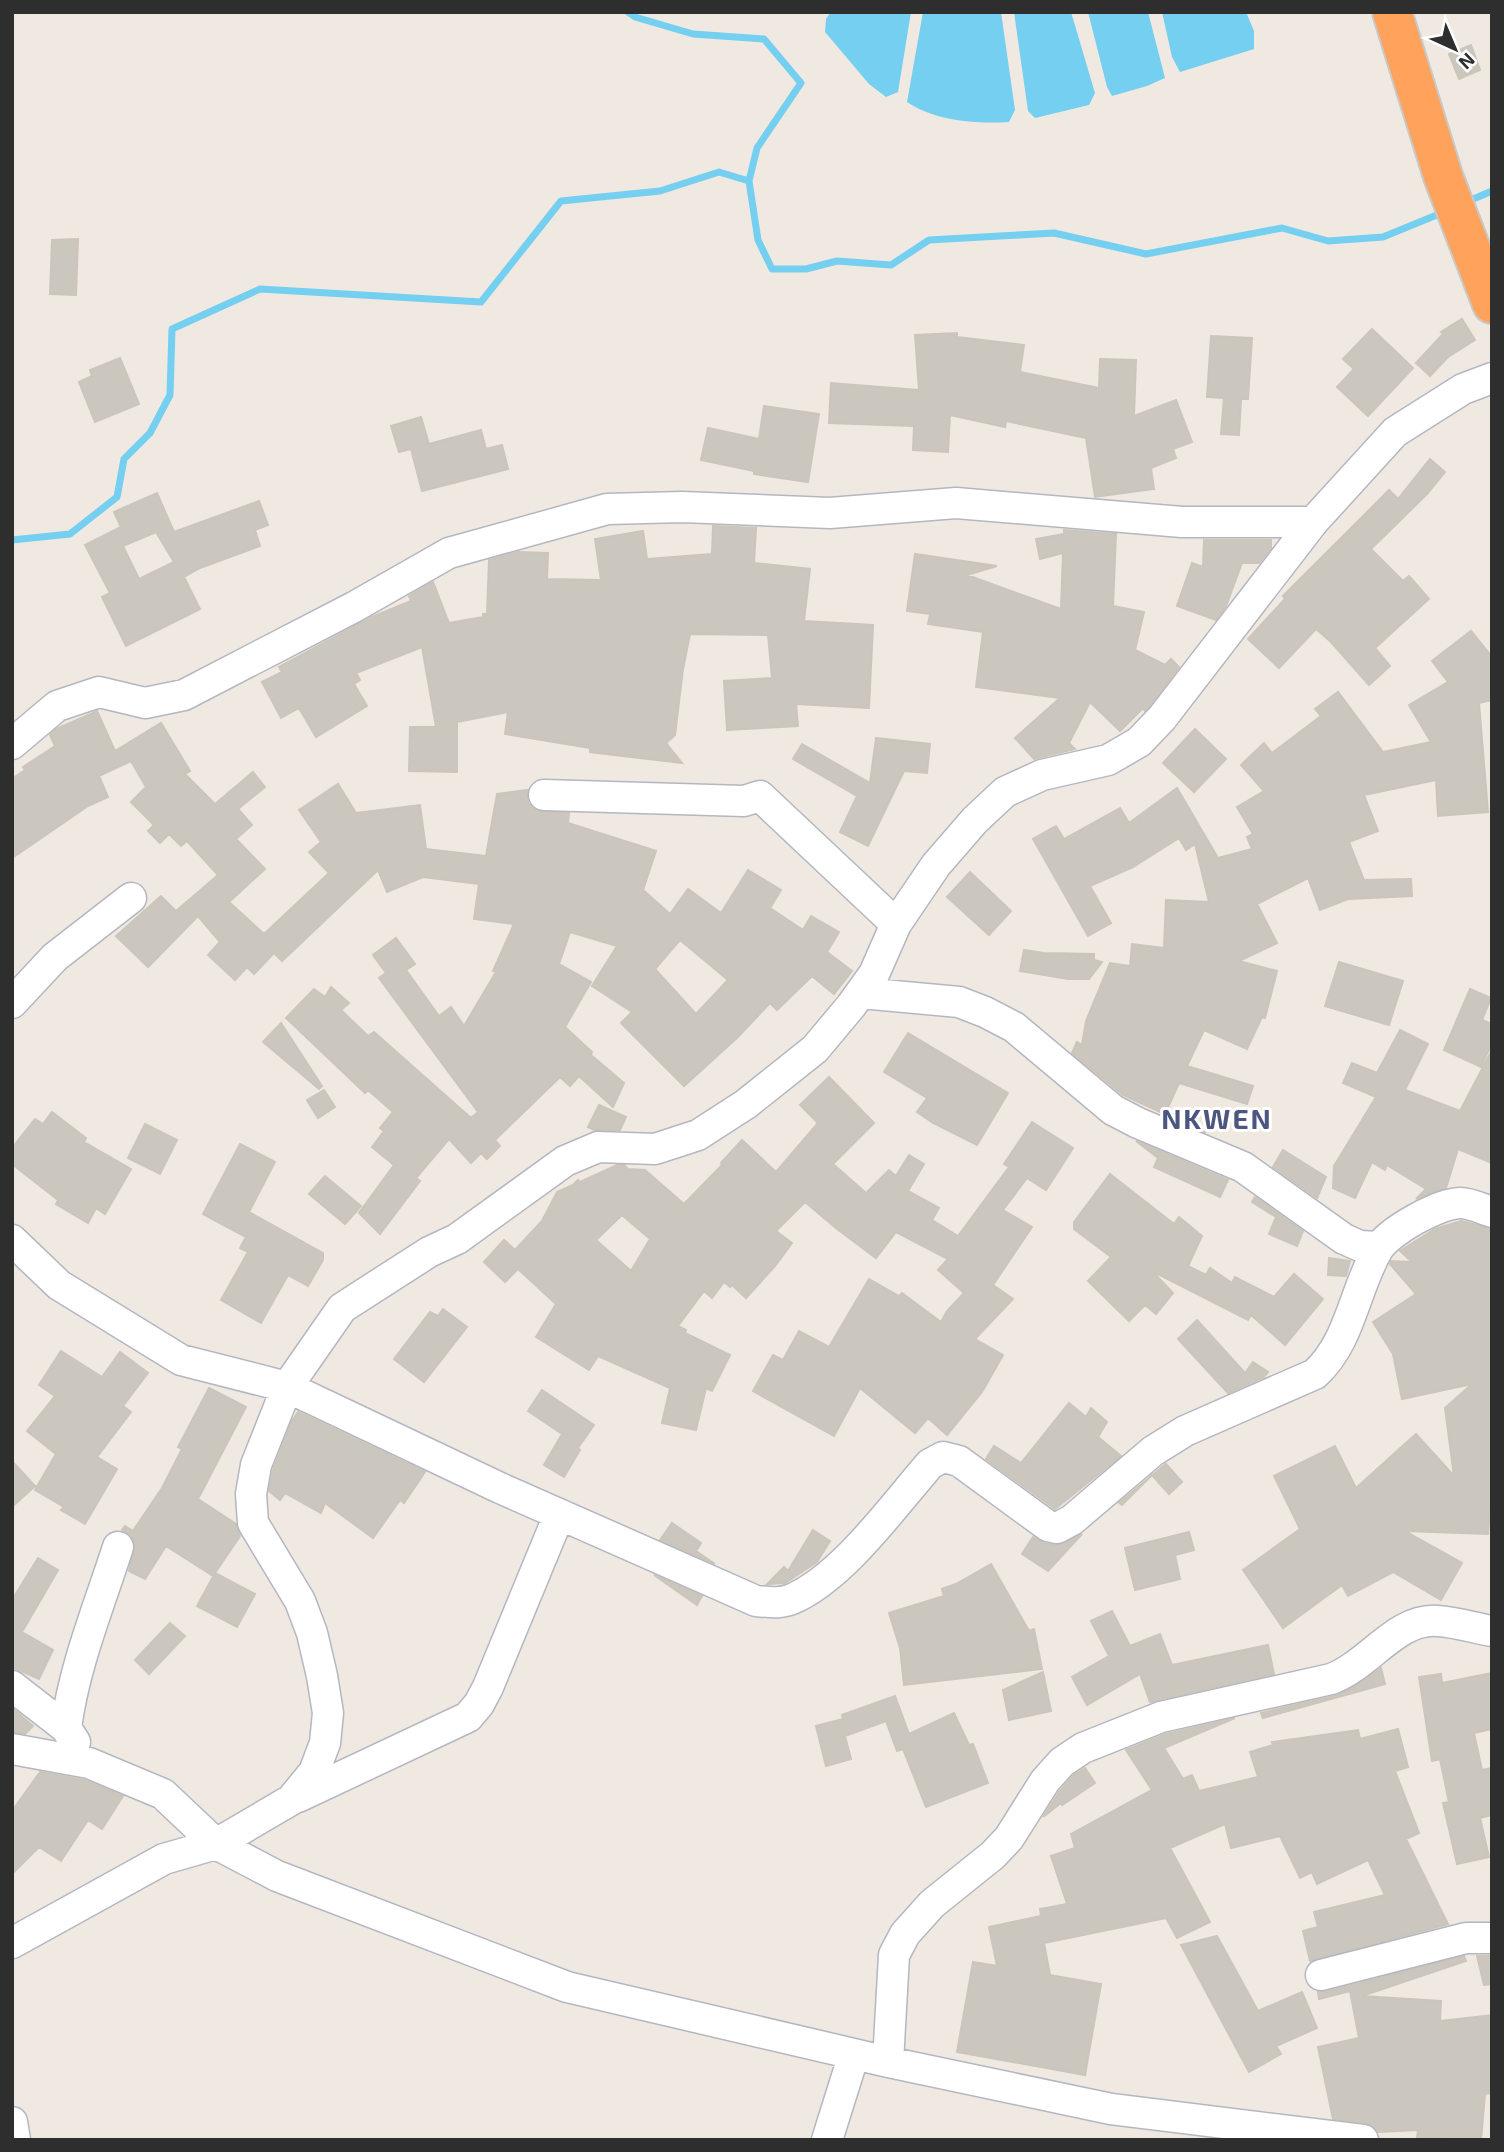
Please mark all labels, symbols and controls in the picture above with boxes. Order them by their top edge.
north arrow [1420,14,1490,84]
text: N [1454,49,1480,75]
district label: NKWEN [1161,1101,1273,1135]

